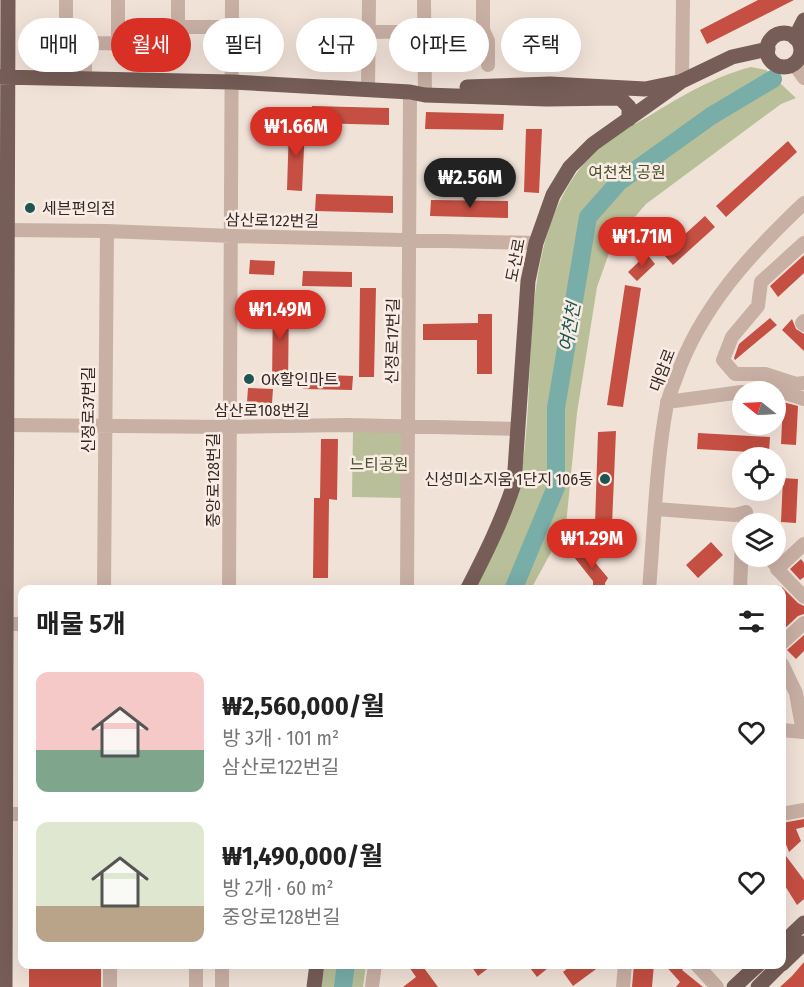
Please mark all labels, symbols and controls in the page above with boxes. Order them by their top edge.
chip: 매매 [18,18,99,72]
chip: 월세 [111,18,191,72]
chip: 필터 [203,18,284,72]
chip: 신규 [296,18,377,72]
chip: 아파트 [389,18,489,72]
chip: 주택 [501,18,581,72]
pin: ₩1.66M [247,107,345,158]
text: ₩1.66M [264,114,328,138]
pin: ₩2.56M [421,158,519,209]
park label: 여천천 공원 [588,163,666,182]
text: ₩2.56M [438,165,502,189]
place label: 세븐편의점 [42,199,116,218]
marker: 세븐편의점 [23,201,37,215]
street label: 삼산로122번길 [225,210,319,231]
pin: ₩1.71M [593,217,691,268]
text: ₩1.71M [612,224,672,248]
street label: 도산로 [502,236,529,284]
pin: ₩1.49M [231,290,329,341]
text: ₩1.49M [249,297,311,321]
street label: 신정로17번길 [382,298,403,384]
water label: 여천천 [555,298,586,353]
street label: 대암로 [646,346,679,394]
street label: 신정로37번길 [79,366,98,454]
place label: OK할인마트 [261,370,338,389]
marker: OK할인마트 [242,372,256,386]
north arrow [732,381,786,435]
map controls [732,381,786,567]
street label: 삼산로108번길 [214,401,310,420]
street label: 중앙로128번길 [204,433,223,527]
button: locate [732,447,786,501]
park label: 느티공원 [350,455,408,474]
place label: 신성미소지움 1단지 106동 [424,470,593,489]
marker: 신성미소지움 1단지 106동 [598,472,612,486]
button: layers [732,513,786,567]
pin: ₩1.29M [543,519,641,570]
text: ₩1.29M [561,526,623,550]
icon: filters [735,605,768,638]
text: 매물 5개 [36,609,126,640]
text: ₩2,560,000/월 [222,691,385,722]
icon: home [84,696,156,768]
icon: heart [735,716,768,749]
text: 방 3개 · 101 m² [222,726,339,750]
text: 삼산로122번길 [222,755,339,779]
text: ₩1,490,000/월 [222,841,383,872]
icon: home [84,846,156,918]
icon: heart [735,866,768,899]
text: 방 2개 · 60 m² [222,876,334,900]
text: 중앙로128번길 [222,905,341,929]

